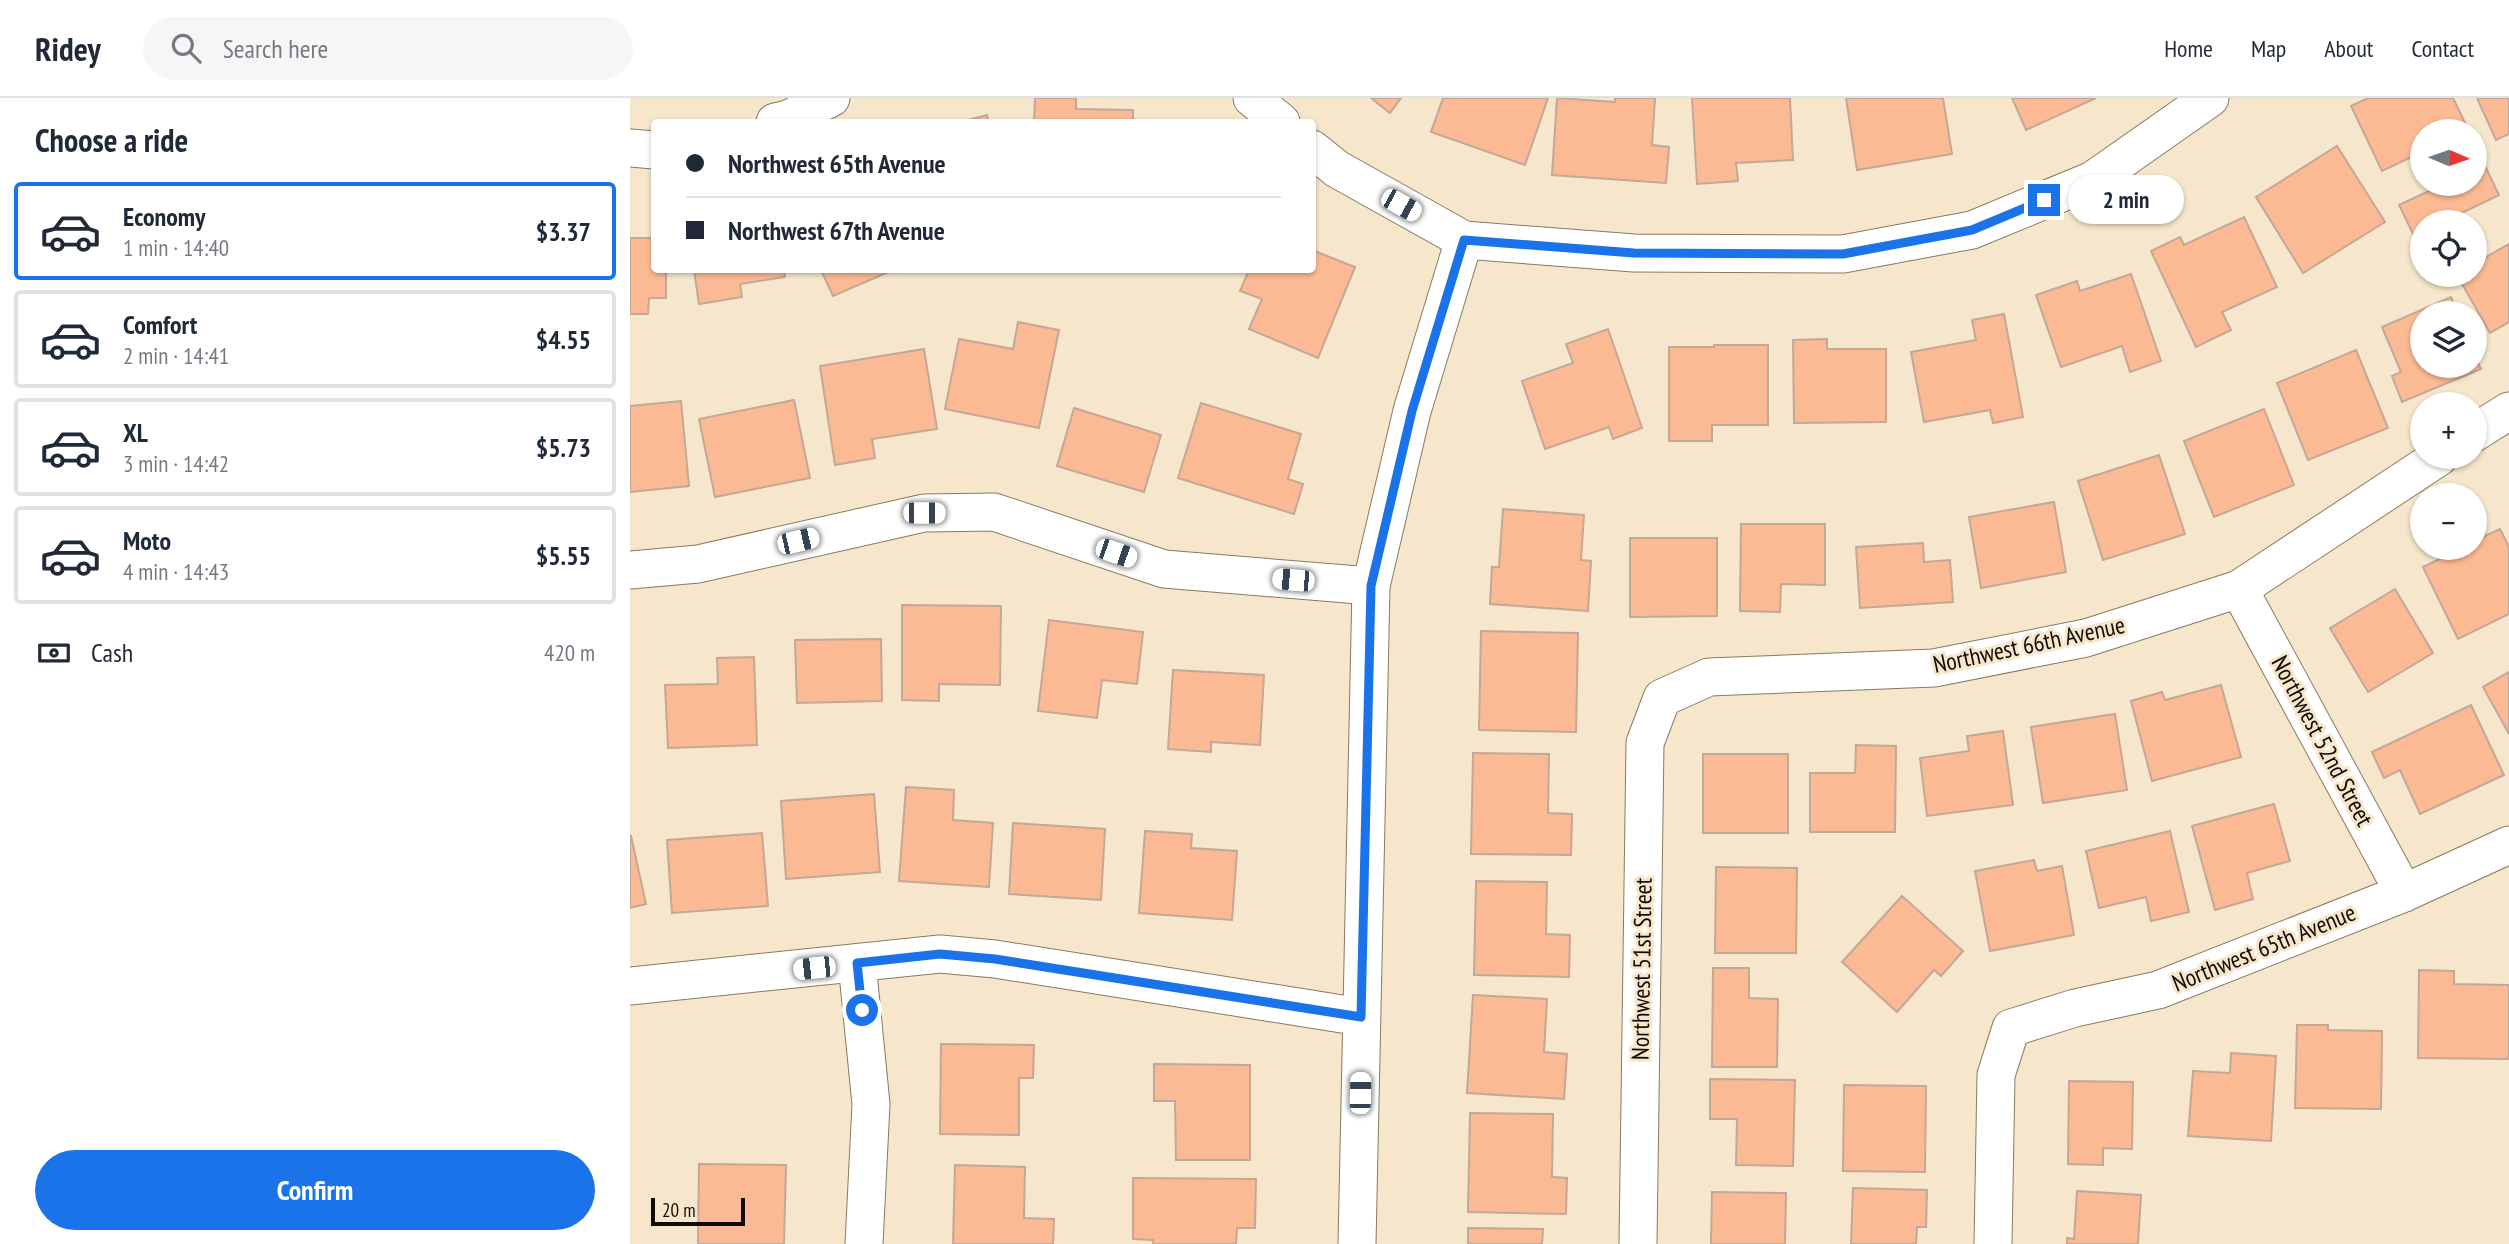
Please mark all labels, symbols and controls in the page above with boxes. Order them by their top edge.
search box [143,17,633,80]
text: Ridey [35,27,101,70]
icon: search [167,29,205,67]
text: Search here [223,32,328,65]
text: Home [2164,33,2213,64]
text: Map [2251,33,2286,64]
text: About [2324,33,2373,64]
text: Contact [2411,33,2474,64]
text: Choose a ride [35,119,188,161]
north arrow [2410,119,2487,196]
map controls [2410,119,2487,560]
text: Northwest 65th Avenue [728,147,946,180]
callout: 2 min [2068,176,2184,224]
route end [2028,184,2060,216]
text: 2 min [2103,185,2149,214]
car [1378,186,1425,224]
icon: car [39,200,102,263]
text: Economy [123,200,205,233]
button: locate [2410,210,2487,287]
text: Northwest 67th Avenue [728,214,945,247]
text: $3.37 [536,215,591,248]
text: 1 min · 14:40 [123,233,229,262]
button: layers [2410,301,2487,378]
icon: car [39,308,102,371]
text: Comfort [123,308,197,341]
text: $4.55 [536,323,591,356]
text: 2 min · 14:41 [123,341,229,370]
button: + [2410,392,2487,469]
icon: car [39,416,102,479]
text: XL [123,416,148,449]
text: $5.73 [536,431,591,464]
text: 3 min · 14:42 [123,449,229,478]
button: − [2410,483,2487,560]
car [904,503,946,524]
icon: car [39,524,102,587]
text: Moto [123,524,171,557]
car [776,526,821,556]
car [1093,536,1140,570]
text: $5.55 [536,539,591,572]
text: 4 min · 14:43 [123,557,229,586]
car [1272,568,1315,592]
street label: Northwest 66th Avenue [1930,609,2128,680]
icon: cash [35,634,73,672]
text: Cash [91,636,133,669]
text: 420 m [544,638,595,667]
street label: Northwest 52nd Street [2264,650,2381,832]
street label: Northwest 51st Street [1624,877,1659,1060]
street label: Northwest 65th Avenue [2168,897,2360,998]
car [793,955,836,981]
route start [846,994,878,1026]
car [1350,1072,1371,1114]
button: Confirm [35,1150,595,1230]
scale bar [651,1195,746,1227]
text: 20 m [662,1198,696,1222]

